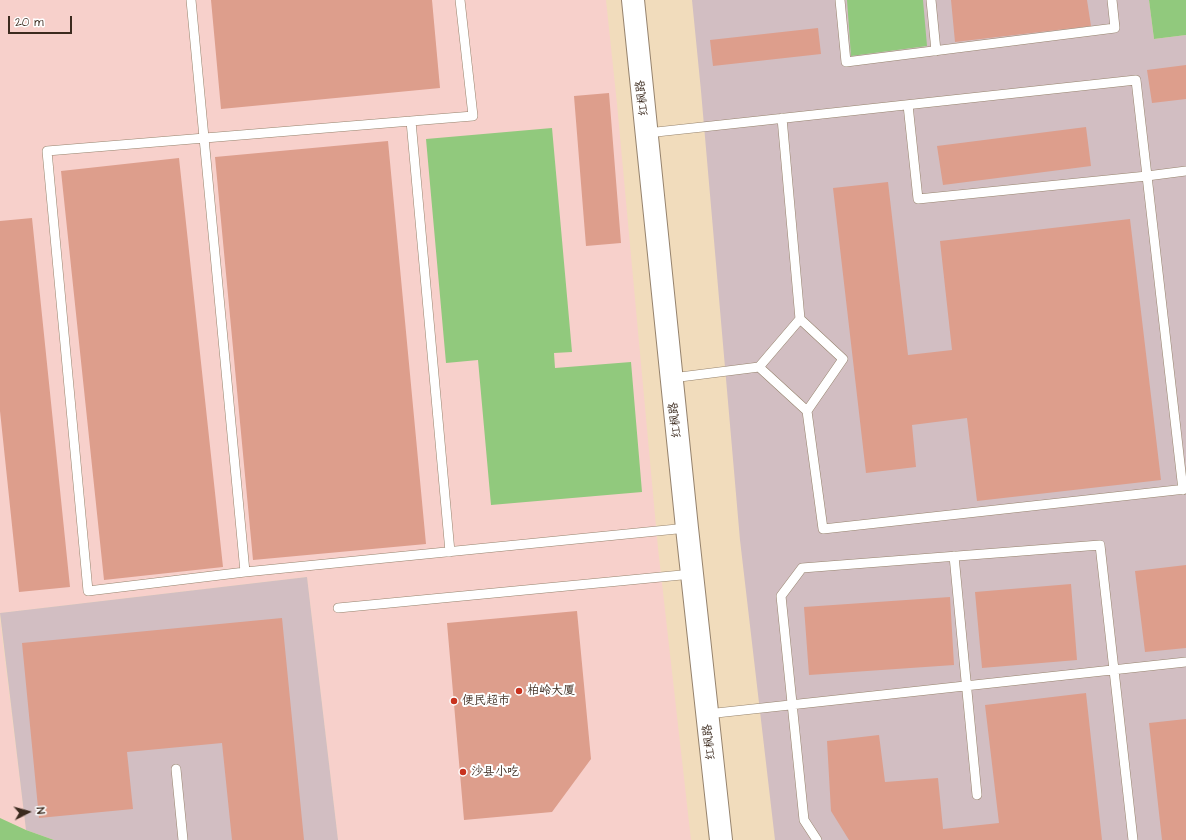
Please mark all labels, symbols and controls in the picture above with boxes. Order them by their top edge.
scale bar [10,8,74,34]
text: 20 m [15,14,44,31]
street label: 红枫路 [634,79,652,117]
street label: 红枫路 [667,401,685,439]
place label: 柏岭大厦 [527,684,575,698]
marker: 柏岭大厦 [514,686,524,696]
place label: 便民超市 [462,694,510,708]
marker: 便民超市 [449,696,459,706]
street label: 红枫路 [701,723,719,761]
place label: 沙县小吃 [471,765,519,779]
marker: 沙县小吃 [458,767,468,777]
north arrow [8,792,48,832]
text: N [33,806,48,815]

